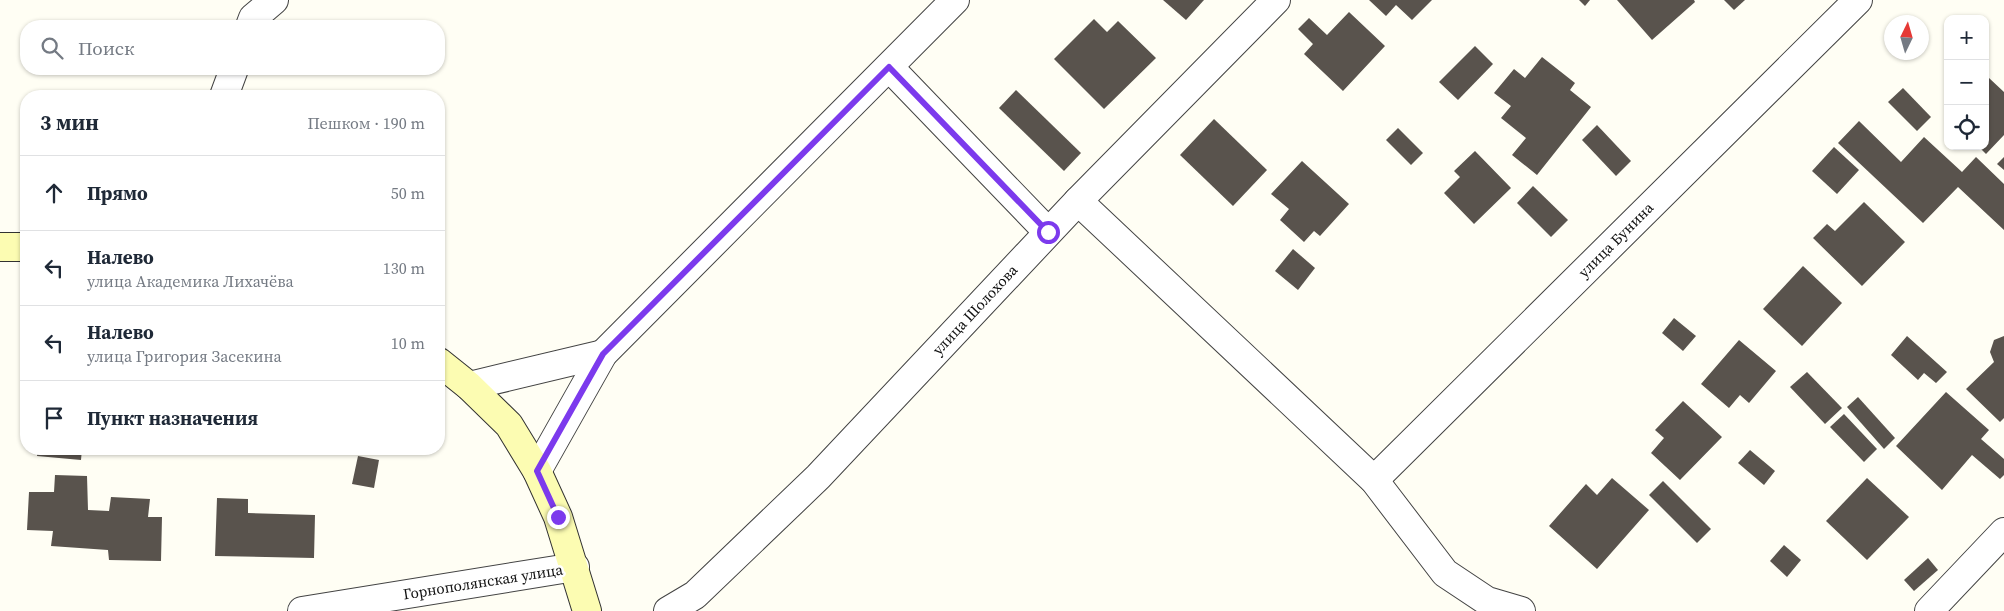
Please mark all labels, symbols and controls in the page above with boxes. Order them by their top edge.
north arrow [1884,15,1929,60]
map controls [1944,15,1989,150]
button: + [1944,15,1989,60]
search box [20,20,445,75]
icon: search [38,34,66,62]
text: Поиск [78,35,135,61]
button: − [1944,60,1989,105]
button: locate [1944,105,1989,150]
text: 3 мин [40,108,99,137]
text: Пешком · 190 m [307,112,425,134]
icon: ahead [40,179,68,207]
text: Прямо [87,180,148,206]
text: 50 m [391,182,425,204]
street label: улица Бунина [1573,197,1658,282]
route start [1037,221,1060,244]
text: Налево [87,244,154,270]
icon: left [40,254,68,282]
text: 130 m [383,257,425,279]
street label: улица Шолохова [927,260,1022,359]
text: улица Академика Лихачёва [87,270,294,292]
text: Налево [87,319,154,345]
icon: left [40,329,68,357]
text: 10 m [391,332,425,354]
text: улица Григория Засекина [87,345,282,367]
icon: arrive [40,404,68,432]
text: Пункт назначения [87,405,258,431]
route end [547,506,570,529]
street label: Горнополянская улица [401,558,565,605]

